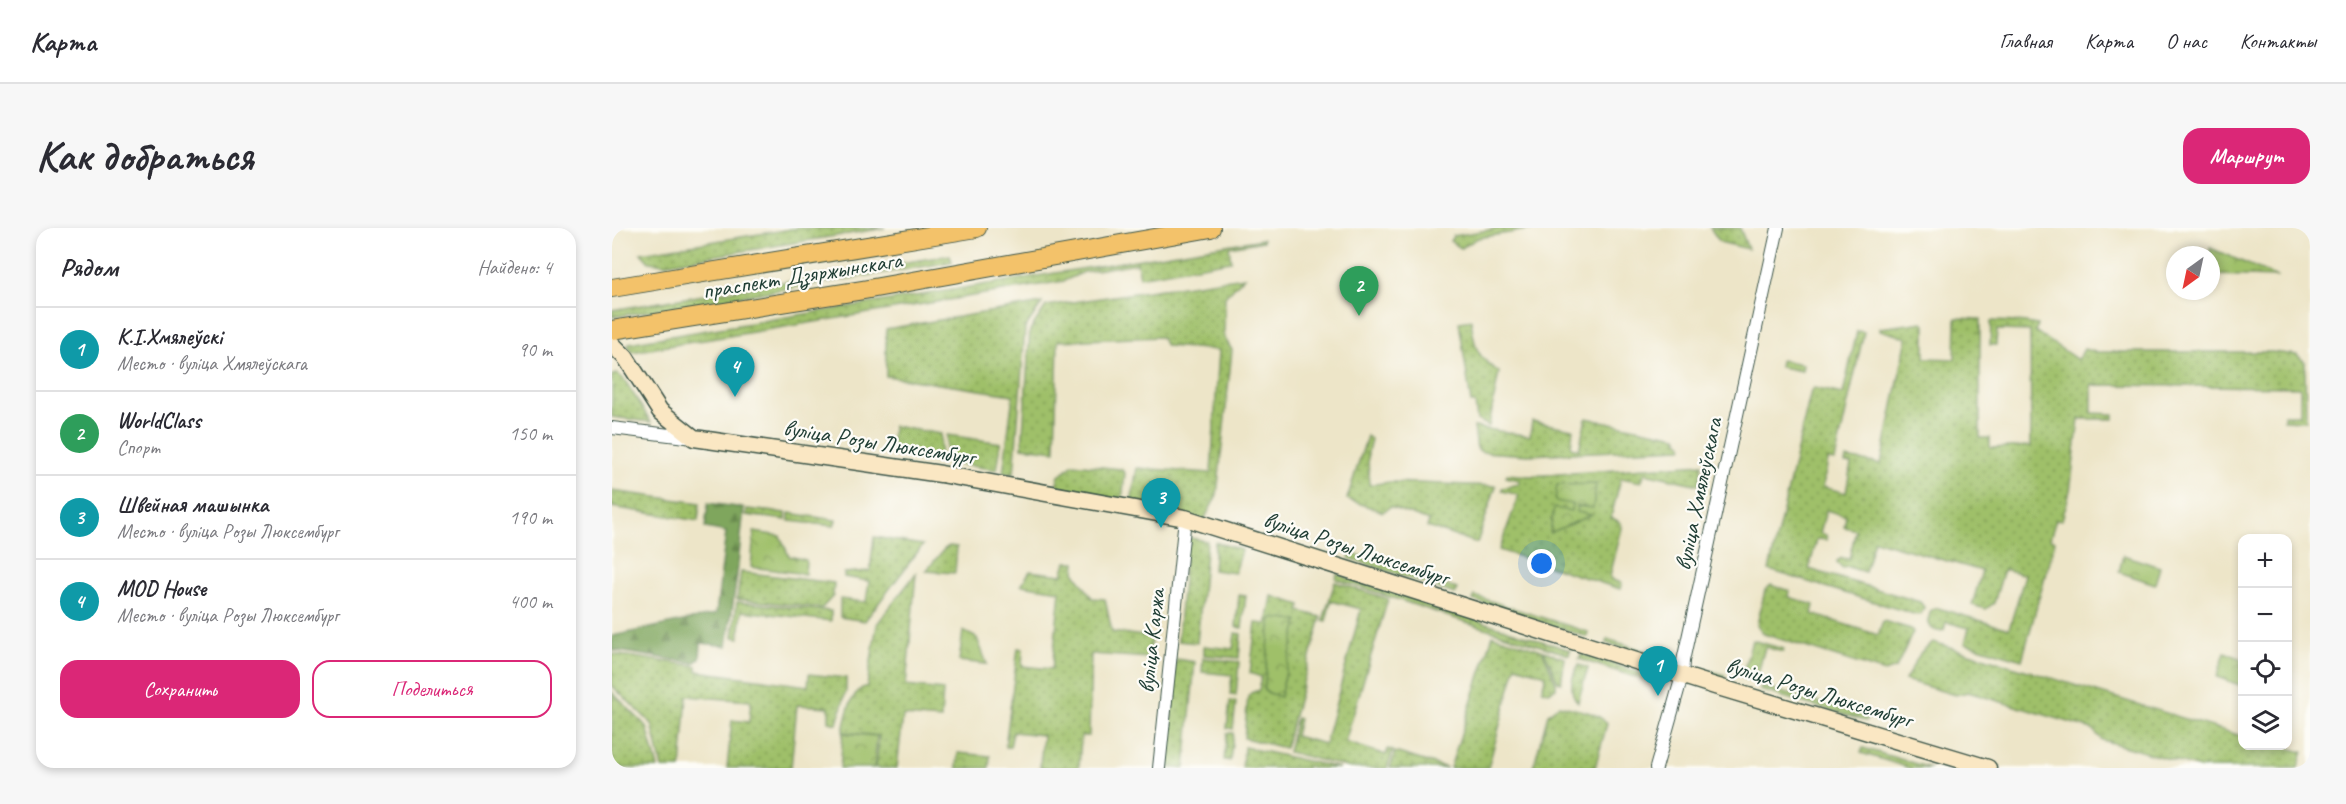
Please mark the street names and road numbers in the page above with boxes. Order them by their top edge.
street label: праспект Дзяржынскага [700,244,905,307]
street label: вуліца Розы Люксембург [781,412,980,472]
street label: вуліца Хмялеўскага [1667,414,1729,573]
street label: вуліца Розы Люксембург [1260,504,1456,593]
street label: вуліца Каржа [1131,585,1172,694]
street label: вуліца Розы Люксембург [1722,649,1919,736]

